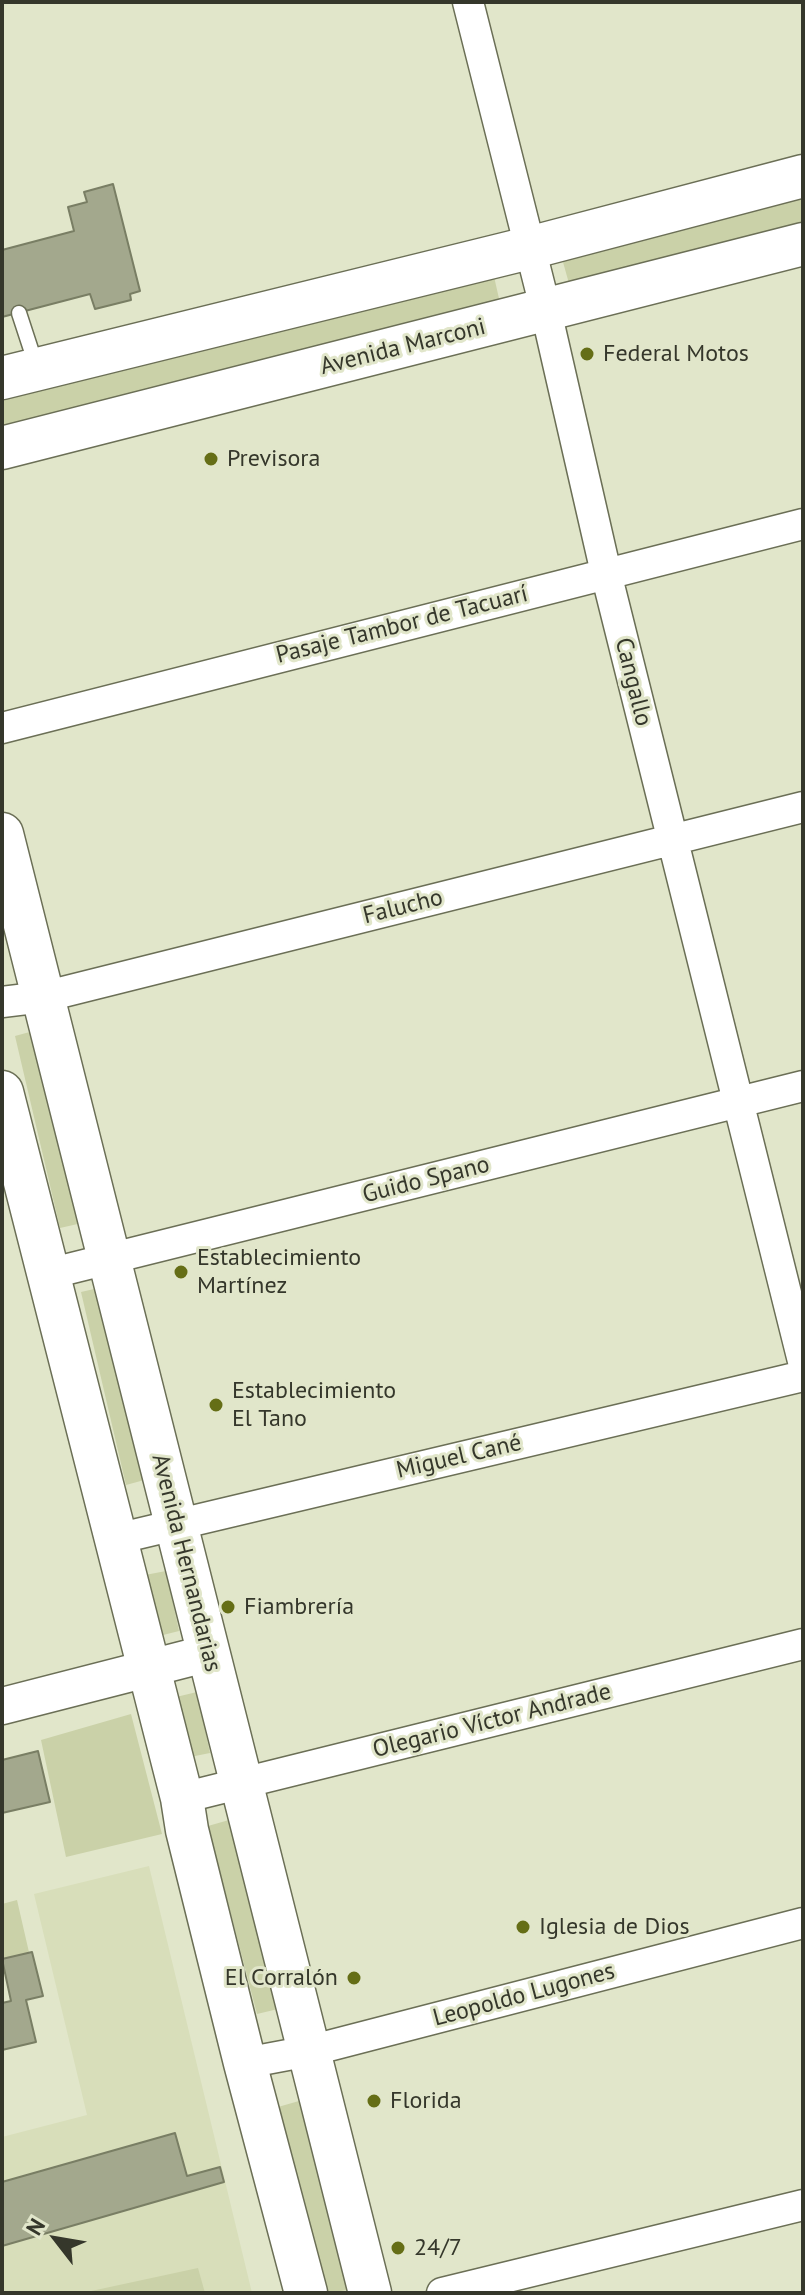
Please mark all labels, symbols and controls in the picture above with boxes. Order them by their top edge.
street label: Avenida Marconi [317,313,489,381]
place label: Federal Motos [603,340,749,368]
marker: Federal Motos [578,345,596,363]
place label: Previsora [227,445,320,473]
marker: Previsora [202,450,220,468]
street label: Pasaje Tambor de Tacuarí [273,580,531,670]
street label: Cangallo [608,635,658,729]
street label: Falucho [360,883,446,931]
street label: Guido Spano [360,1150,492,1210]
place label: Establecimiento Martínez [197,1244,361,1300]
marker: Establecimiento Martínez [172,1263,190,1281]
place label: Establecimiento El Tano [232,1377,396,1433]
marker: Establecimiento El Tano [207,1396,225,1414]
street label: Miguel Cané [394,1429,524,1485]
street label: Avenida Hernandarias [145,1451,227,1675]
place label: Fiambrería [244,1593,354,1621]
marker: Fiambrería [219,1598,237,1616]
street label: Olegario Víctor Andrade [370,1677,614,1765]
place label: Iglesia de Dios [539,1913,690,1941]
marker: Iglesia de Dios [514,1918,532,1936]
street label: Leopoldo Lugones [430,1957,618,2033]
place label: El Corralón [225,1964,338,1992]
marker: El Corralón [345,1969,363,1987]
place label: Florida [390,2087,462,2115]
marker: Florida [365,2092,383,2110]
north arrow [16,2199,96,2279]
text: N [20,2213,51,2240]
place label: 24/7 [414,2234,462,2262]
marker: 24/7 [389,2239,407,2257]

